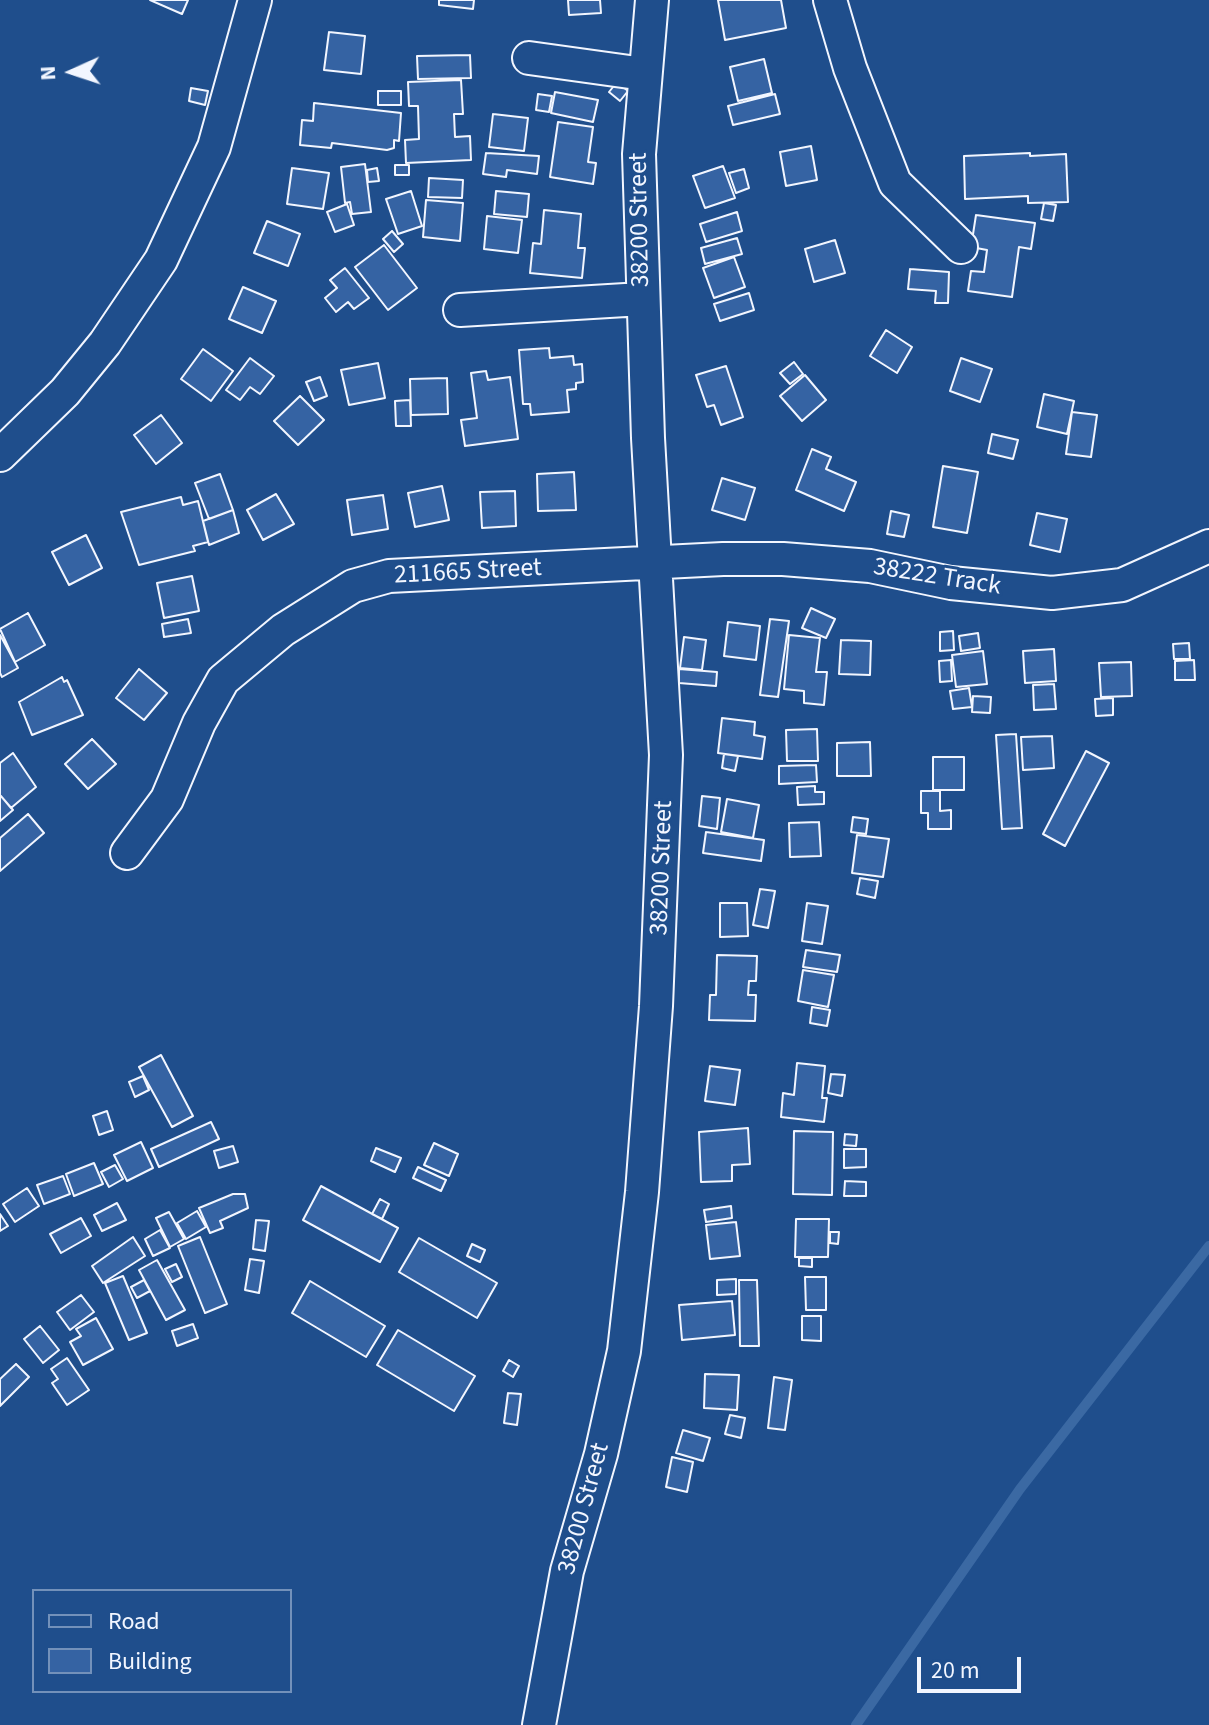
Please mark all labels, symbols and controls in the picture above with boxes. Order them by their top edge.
north arrow [32,32,112,112]
text: N [32,65,64,81]
street label: 38200 Street [624,152,658,288]
street label: 38222 Track [871,553,1003,603]
street label: 211665 Street [393,554,543,592]
street label: 38200 Street [645,800,681,936]
street label: 38200 Street [552,1440,618,1578]
legend [32,1589,292,1693]
text: Road [108,1604,160,1639]
scale bar [921,1641,1025,1691]
text: Building [108,1644,192,1679]
text: 20 m [931,1653,980,1688]

